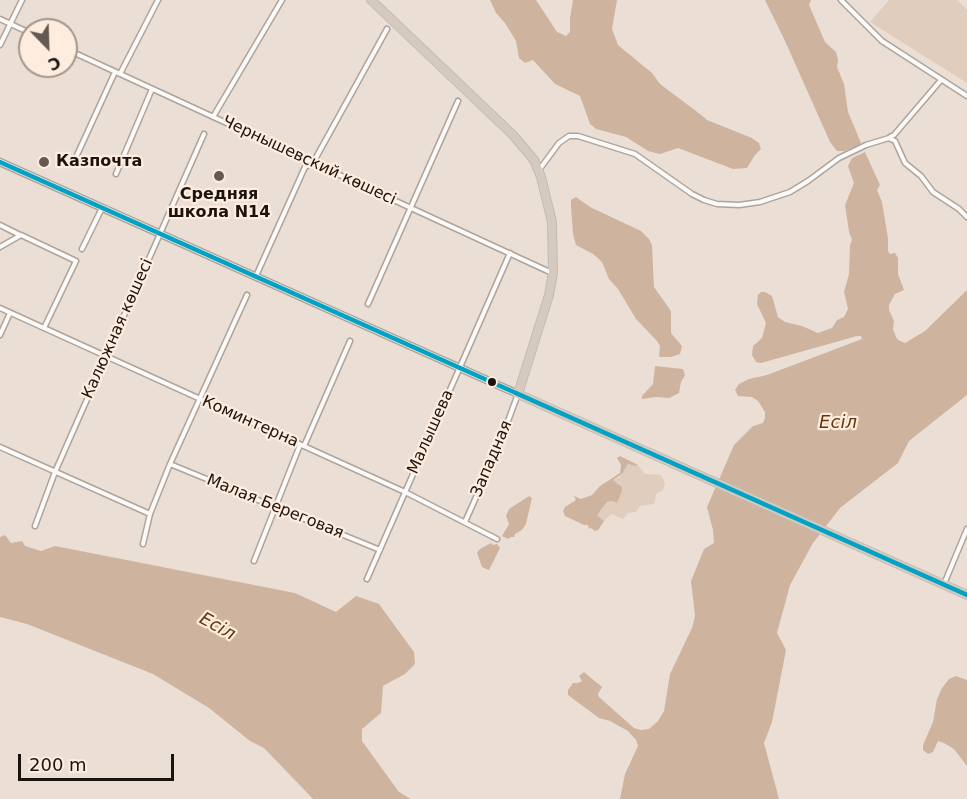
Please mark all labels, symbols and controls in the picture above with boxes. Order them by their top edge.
north arrow [18,18,78,78]
text: С [45,52,64,74]
street label: Чернышевский көшесі [219,112,399,210]
place label: Казпочта [56,152,142,172]
marker: Казпочта [37,155,51,169]
marker: Средняя школа N14 [212,169,226,183]
place label: Средняя школа N14 [168,185,270,223]
street label: Калюжная көшесі [78,256,158,402]
unlabelled marker [486,376,498,388]
street label: Малышева [404,387,458,477]
street label: Коминтерна [199,392,301,452]
water label: Есіл [819,412,857,434]
street label: Западная [467,418,517,500]
street label: Малая Береговая [204,471,346,543]
water label: Есіл [195,608,239,646]
scale bar [21,742,177,780]
text: 200 m [29,754,87,775]

